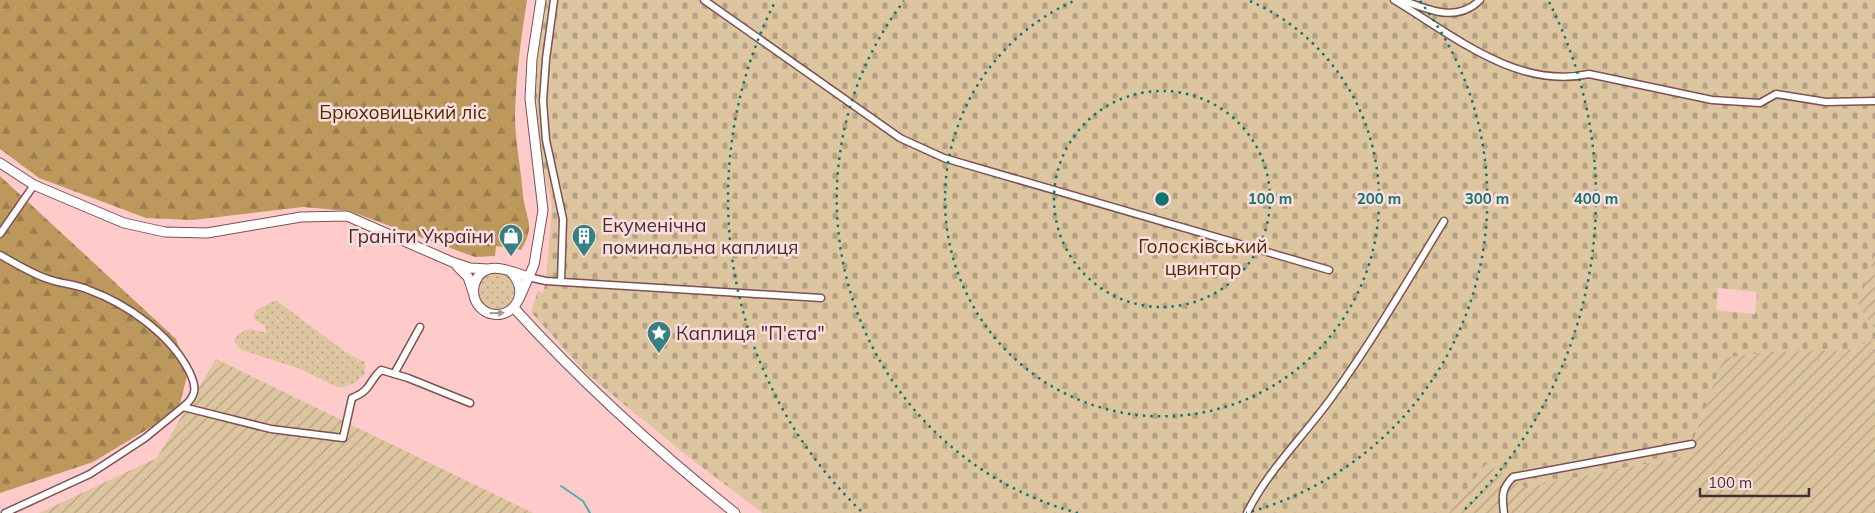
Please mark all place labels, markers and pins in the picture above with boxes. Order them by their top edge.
centre of rings [1153,190,1171,208]
place label: Екуменічна поминальна каплиця [602,213,799,259]
shop icon: Граніти України [498,223,524,257]
building icon: Екуменічна поминальна каплиця [571,223,597,257]
place label: Граніти України [348,224,494,248]
place icon: Каплиця "П'єта" [646,320,672,354]
place label: Каплиця "П'єта" [676,321,825,345]

